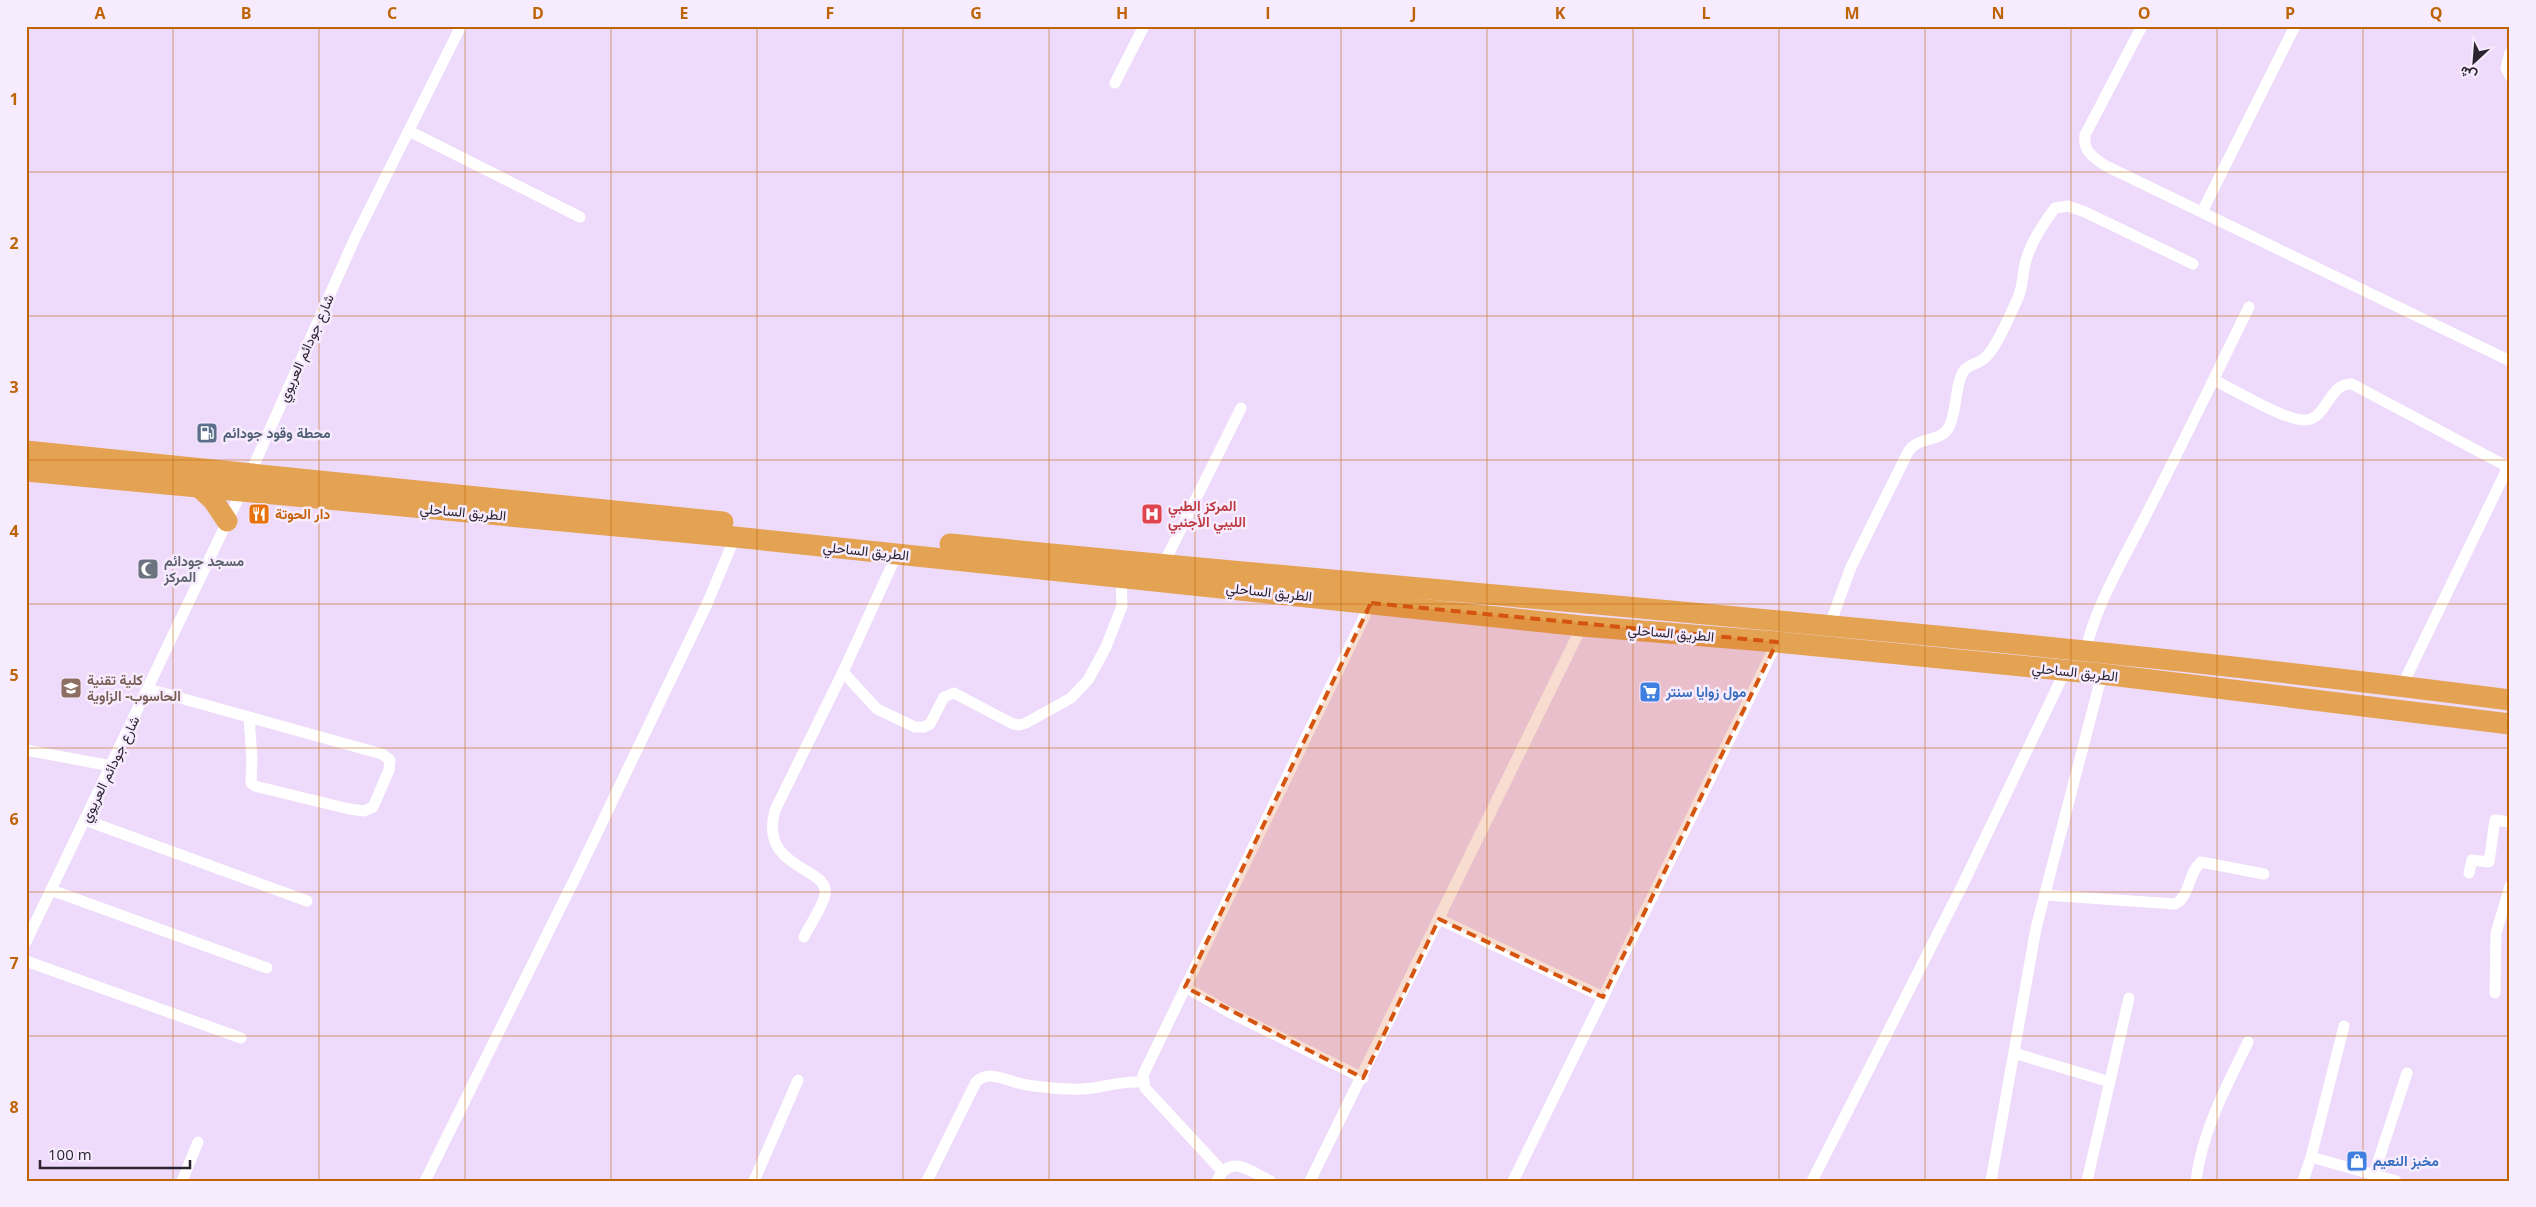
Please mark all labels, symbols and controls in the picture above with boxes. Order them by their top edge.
text: A [94,2,106,24]
text: B [241,2,251,24]
text: C [387,2,397,24]
text: D [532,2,544,24]
text: E [680,2,689,24]
text: F [826,2,834,24]
text: G [970,2,982,24]
text: H [1116,2,1128,24]
text: I [1265,2,1271,24]
text: J [1409,2,1417,24]
text: K [1555,2,1566,24]
text: L [1701,2,1711,24]
text: M [1844,2,1860,24]
text: N [1991,2,2005,24]
text: O [2138,2,2150,24]
text: P [2285,2,2295,24]
text: Q [2430,2,2442,24]
north arrow [2448,38,2498,88]
text: ش [2456,62,2480,86]
text: 1 [9,88,19,110]
text: 2 [9,232,19,254]
street label: شارع جودائم العريوي [273,291,341,406]
text: 3 [9,376,19,398]
fuel station icon: محطة وقود جودائم [195,421,219,445]
place label: محطة وقود جودائم [223,423,331,442]
place label: المركز الطبي الليبي الأجنبي [1168,496,1246,534]
street label: الطريق الساحلي [419,498,507,528]
restaurant icon: دار الحوتة [247,502,271,526]
hospital icon: المركز الطبي الليبي الأجنبي [1140,502,1164,526]
place label: دار الحوتة [275,504,330,523]
text: 4 [9,520,19,542]
street label: الطريق الساحلي [822,537,910,567]
place label: مسجد جودائم المركز [163,551,244,586]
mosque icon: مسجد جودائم المركز [136,557,160,581]
street label: الطريق الساحلي [1225,578,1313,608]
street label: الطريق الساحلي [1627,619,1715,649]
street label: الطريق الساحلي [2031,658,2119,688]
text: 5 [9,664,19,686]
place label: كلية تقنية الحاسوب- الزاوية [87,670,181,705]
school or university icon: كلية تقنية الحاسوب- الزاوية [59,676,83,700]
supermarket icon: مول زوايا سنتر [1638,680,1662,704]
place label: مول زوايا سنتر [1665,682,1747,701]
street label: شارع جودائم العريوي [76,712,146,826]
text: 6 [9,808,19,830]
text: 7 [9,952,19,974]
text: 8 [9,1096,19,1118]
scale bar [40,1137,190,1169]
text: 100 m [48,1144,92,1164]
shop icon: مخبز النعيم [2345,1149,2369,1173]
place label: مخبز النعيم [2373,1151,2439,1170]

